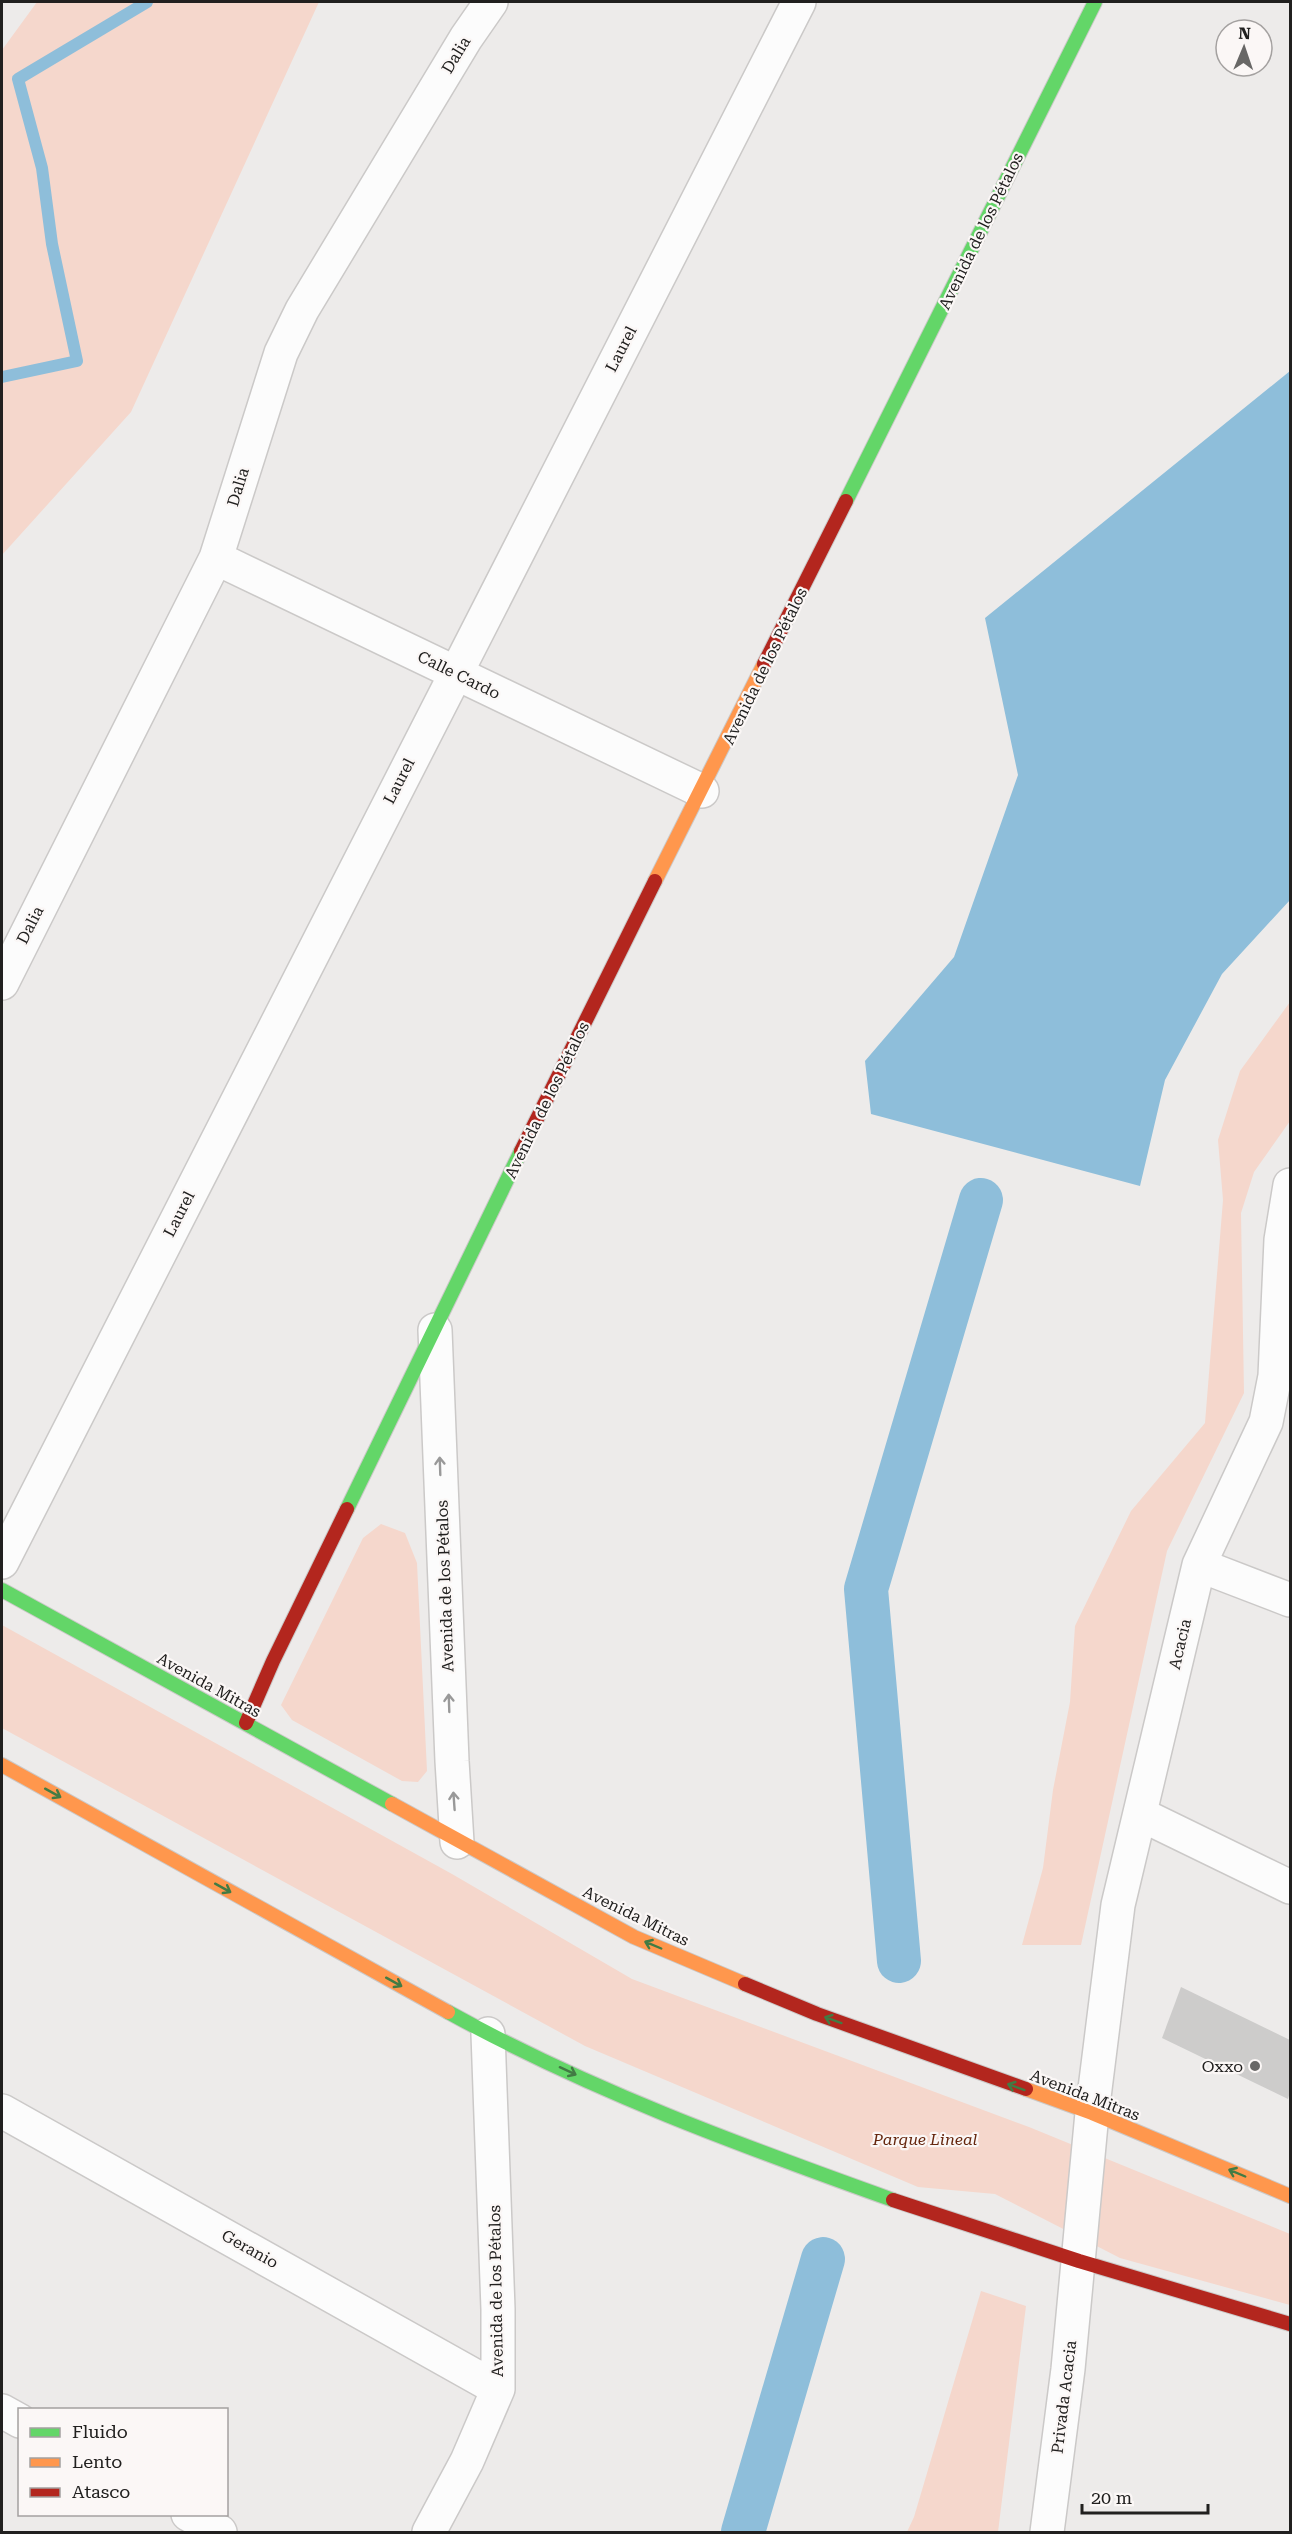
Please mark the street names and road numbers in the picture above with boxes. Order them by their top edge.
street label: Dalia [438,33,475,77]
street label: Avenida de los Pétalos [935,149,1027,312]
street label: Laurel [601,323,641,375]
street label: Dalia [223,465,253,509]
street label: Avenida de los Pétalos [719,584,811,747]
street label: Calle Cardo [415,647,504,703]
street label: Laurel [379,755,419,807]
street label: Dalia [13,903,48,947]
street label: Avenida de los Pétalos [501,1018,593,1181]
street label: Laurel [159,1188,199,1240]
street label: Avenida de los Pétalos [432,1499,457,1672]
street label: Acacia [1165,1617,1195,1671]
street label: Avenida Mitras [154,1649,265,1722]
street label: Avenida Mitras [580,1882,693,1950]
street label: Avenida Mitras [1028,2065,1143,2125]
street label: Avenida de los Pétalos [485,2204,507,2377]
street label: Geranio [218,2226,282,2272]
street label: Privada Acacia [1048,2339,1080,2455]

